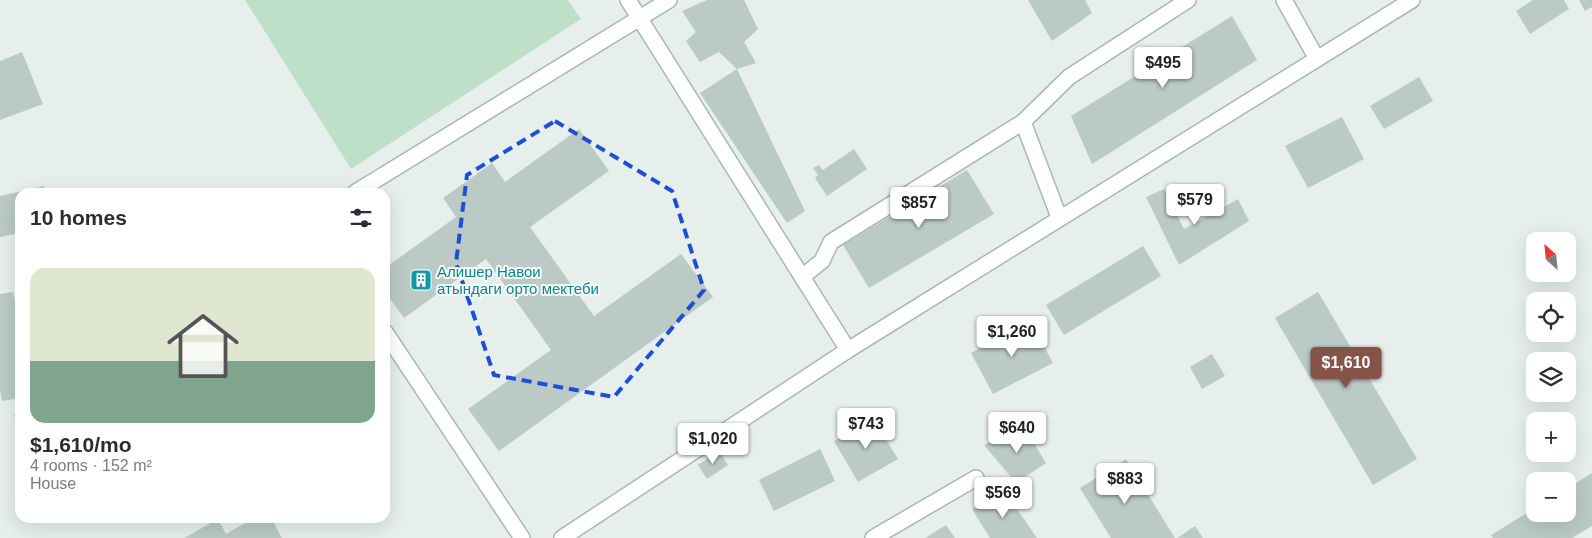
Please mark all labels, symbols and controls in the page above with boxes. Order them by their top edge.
pin: $495 [1133,46,1193,89]
text: $495 [1145,54,1181,71]
pin: $579 [1165,184,1225,226]
pin: $857 [889,186,949,229]
text: $579 [1177,191,1213,208]
text: $857 [901,194,937,211]
icon: filters [347,204,375,232]
text: 10 homes [30,206,127,229]
north arrow [1526,232,1576,282]
map controls [1526,232,1576,522]
place label: Алишер Навои атындаги орто мектеби [437,263,599,297]
building icon: Алишер Навои атындаги орто мектеби [409,268,433,292]
button: locate [1526,292,1576,342]
icon: home [158,301,248,391]
pin: $1,260 [971,316,1053,358]
text: $1,260 [988,323,1036,340]
pin: $1,610 [1305,346,1387,389]
button: layers [1526,352,1576,402]
text: $1,610 [1322,354,1370,371]
pin: $743 [836,408,896,450]
pin: $640 [987,412,1047,454]
button: + [1526,412,1576,462]
text: $743 [848,415,884,432]
text: $640 [999,419,1035,436]
pin: $1,020 [672,422,754,465]
text: $1,020 [689,430,737,447]
text: $1,610/mo [30,433,132,456]
text: 4 rooms · 152 m² [30,457,152,474]
pin: $883 [1095,462,1155,505]
text: $883 [1107,470,1143,487]
button: − [1526,472,1576,522]
text: House [30,475,76,492]
pin: $569 [973,476,1033,519]
text: $569 [985,484,1021,501]

